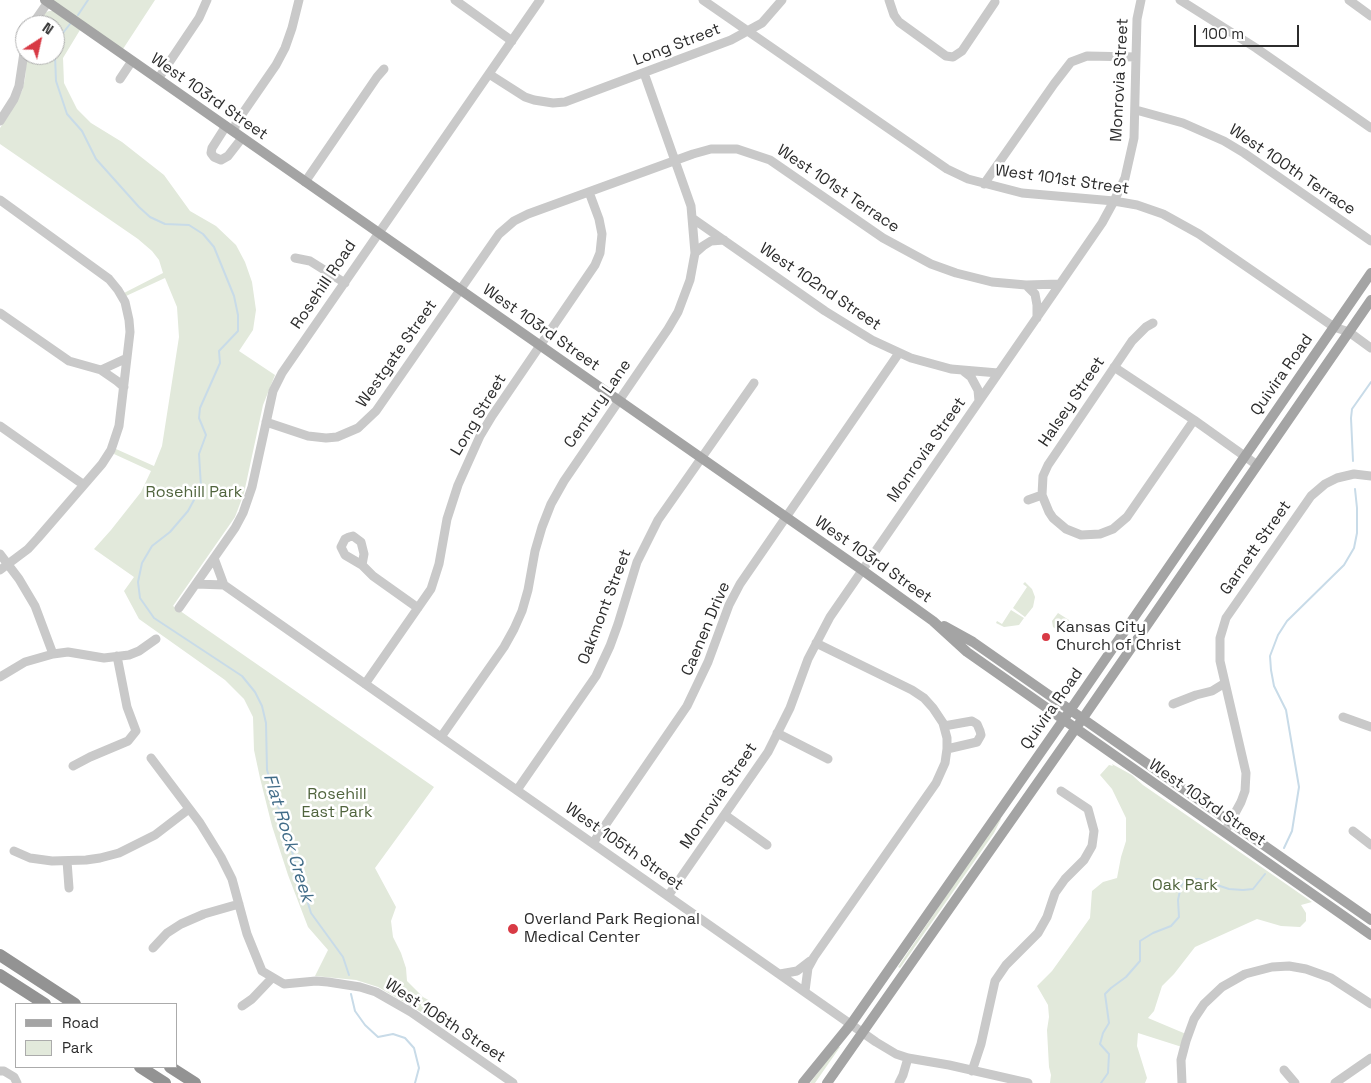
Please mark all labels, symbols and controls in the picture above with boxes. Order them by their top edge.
north arrow [15,15,65,65]
scale bar [1196,15,1301,47]
text: N [39,18,57,39]
street label: Monrovia Street [1107,18,1133,142]
street label: Long Street [631,20,723,70]
text: 100 m [1202,24,1244,43]
street label: West 103rd Street [147,49,271,145]
street label: West 100th Terrace [1225,121,1359,219]
street label: West 101st Terrace [773,141,903,237]
street label: West 101st Street [994,161,1130,199]
street label: Rosehill Road [287,237,361,333]
street label: West 102nd Street [755,239,885,335]
street label: West 103rd Street [479,280,603,376]
street label: Westgate Street [353,296,441,412]
street label: Quivira Road [1247,330,1317,420]
street label: Halsey Street [1035,353,1109,451]
street label: Century Lane [560,356,636,452]
street label: Long Street [447,371,511,459]
street label: Monrovia Street [884,394,970,506]
park label: Rosehill Park [146,483,242,503]
street label: Garnett Street [1216,497,1296,599]
street label: West 103rd Street [811,512,935,608]
street label: Oakmont Street [574,547,636,667]
street label: Caenen Drive [678,579,734,679]
place label: Kansas City Church of Christ [1056,618,1181,656]
marker: Kansas City Church of Christ [1040,631,1052,643]
street label: Quivira Road [1017,664,1087,754]
street label: Monrovia Street [676,739,762,853]
street label: West 103rd Street [1145,755,1269,851]
water label: Flat Rock Creek [258,771,318,905]
park label: Rosehill East Park [301,785,373,823]
street label: West 105th Street [561,799,687,895]
park label: Oak Park [1152,876,1218,896]
place label: Overland Park Regional Medical Center [524,910,700,948]
marker: Overland Park Regional Medical Center [506,922,520,936]
street label: West 106th Street [381,975,509,1067]
legend [15,1003,178,1068]
text: Road [62,1013,99,1032]
text: Park [62,1038,93,1057]

